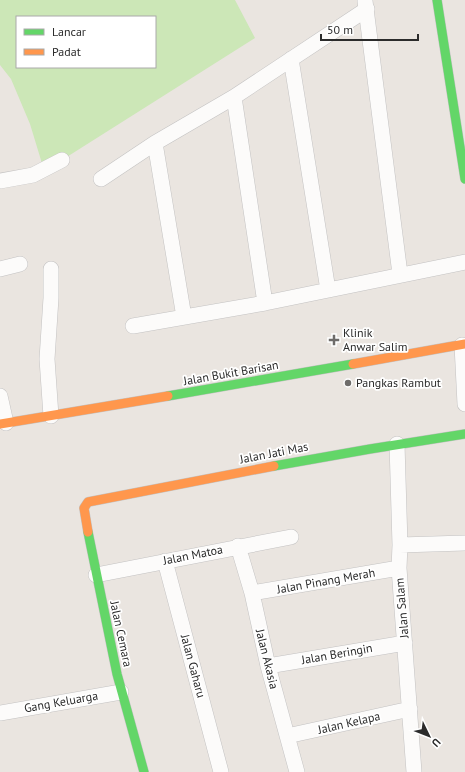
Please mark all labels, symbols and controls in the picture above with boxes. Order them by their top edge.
legend [16,16,156,68]
scale bar [321,16,418,42]
text: 50 m [327,22,353,37]
text: Lancar [52,24,86,39]
text: Padat [52,44,81,59]
place label: Klinik Anwar Salim [343,325,407,354]
marker: Klinik Anwar Salim [328,334,340,346]
street label: Jalan Bukit Barisan [181,357,280,388]
place label: Pangkas Rambut [356,375,441,390]
marker: Pangkas Rambut [343,378,353,388]
street label: Jalan Jati Mas [238,439,309,467]
street label: Jalan Matoa [161,541,224,568]
street label: Jalan Pinang Merah [275,564,376,597]
street label: Jalan Salam [391,577,412,640]
street label: Jalan Cemara [107,599,136,668]
street label: Jalan Akasia [253,626,282,690]
street label: Jalan Gaharu [178,632,209,699]
street label: Jalan Beringin [299,640,374,667]
street label: Gang Keluarga [23,688,99,715]
street label: Jalan Kelapa [315,708,382,737]
north arrow [409,716,449,756]
text: U [429,736,444,750]

